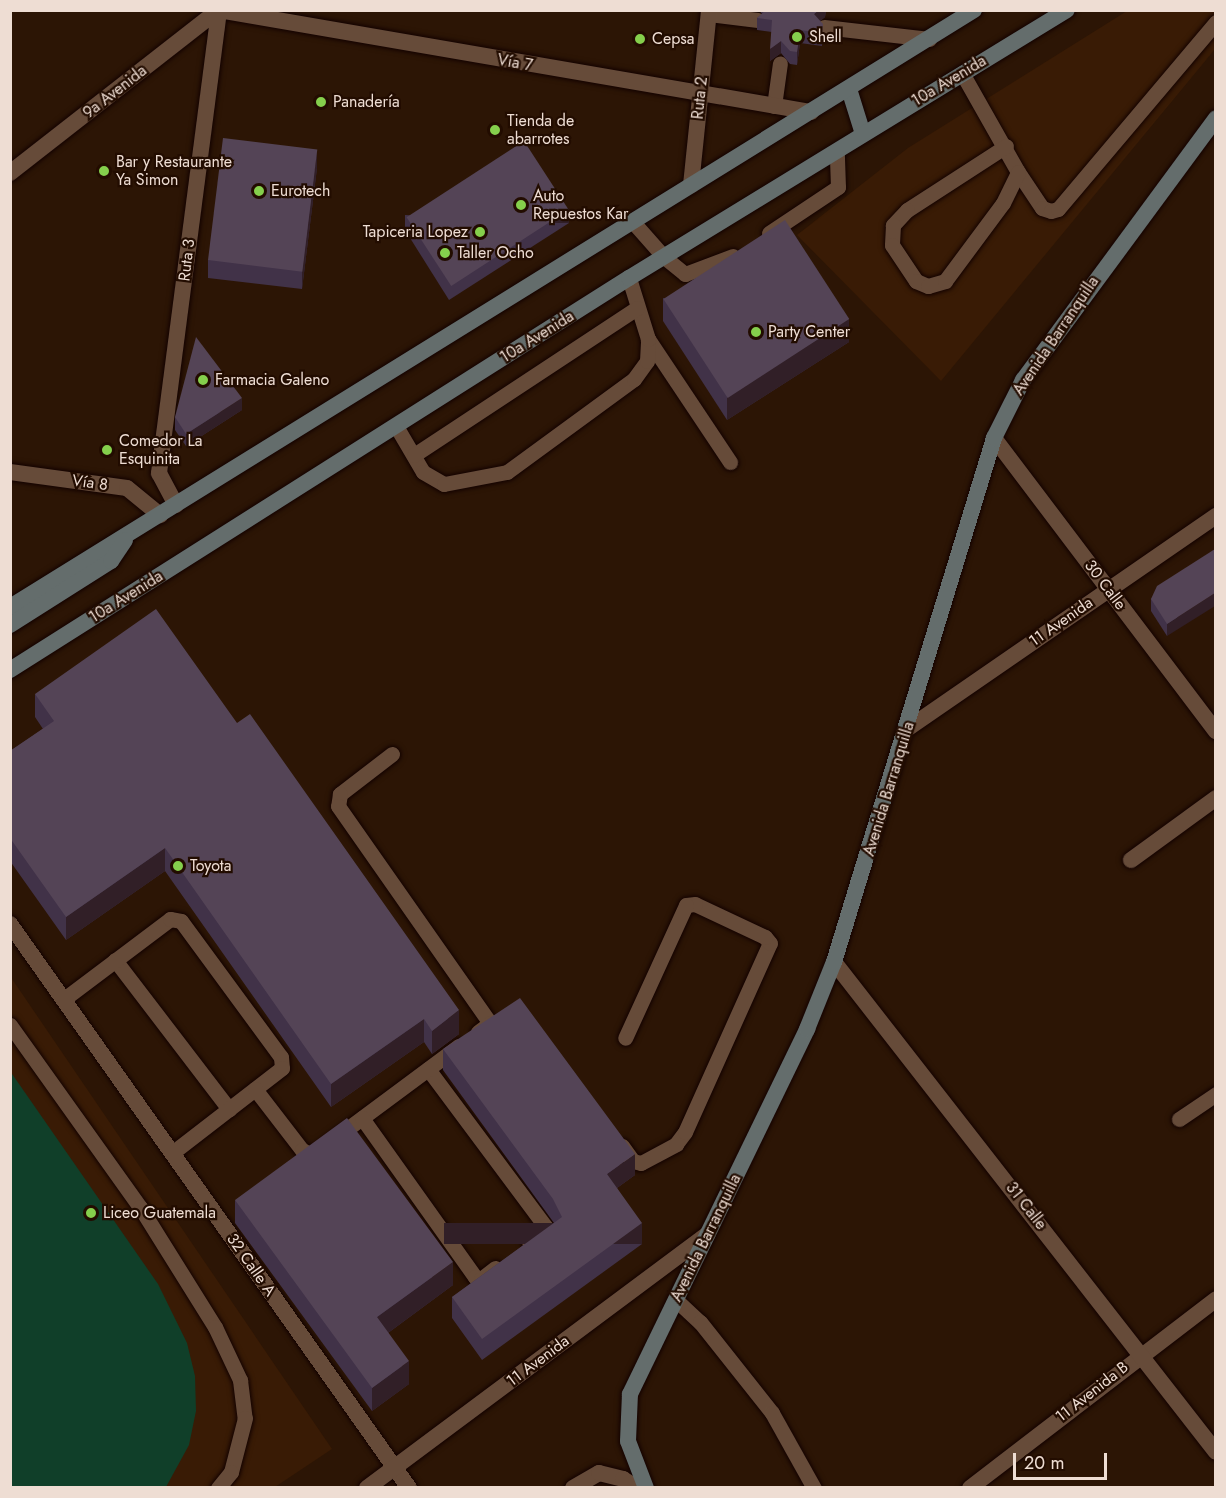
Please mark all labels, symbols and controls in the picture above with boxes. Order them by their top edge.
place label: Shell [809,27,842,47]
place label: Cepsa [652,29,694,49]
marker: Shell [790,30,804,44]
marker: Cepsa [633,32,647,46]
street label: Vía 7 [496,50,534,76]
street label: 10a Avenida [908,51,990,111]
street label: 9a Avenida [79,61,151,123]
street label: Ruta 2 [688,76,712,120]
place label: Panadería [333,92,400,112]
marker: Panadería [314,95,328,109]
place label: Tienda de abarrotes [507,111,574,149]
marker: Tienda de abarrotes [488,123,502,137]
place label: Bar y Restaurante Ya Simon [116,152,232,190]
marker: Bar y Restaurante Ya Simon [97,164,111,178]
place label: Eurotech [271,181,330,201]
marker: Eurotech [252,184,266,198]
place label: Auto Repuestos Kar [533,186,628,224]
marker: Auto Repuestos Kar [514,198,528,212]
place label: Tapiceria Lopez [363,222,468,242]
marker: Tapiceria Lopez [473,225,487,239]
street label: Ruta 3 [175,238,199,282]
place label: Taller Ocho [457,243,534,263]
marker: Taller Ocho [438,246,452,260]
street label: Avenida Barranquilla [1009,273,1103,399]
street label: 10a Avenida [497,307,577,367]
place label: Party Center [768,322,850,342]
marker: Party Center [749,325,763,339]
place label: Farmacia Galeno [215,370,329,390]
marker: Farmacia Galeno [196,373,210,387]
place label: Comedor La Esquinita [119,431,202,469]
marker: Comedor La Esquinita [100,443,114,457]
street label: Vía 8 [71,471,109,495]
street label: 30 Calle [1080,556,1130,614]
street label: 10a Avenida [86,567,166,627]
street label: 11 Avenida [1025,593,1097,651]
street label: Avenida Barranquilla [859,720,919,858]
place label: Toyota [190,856,231,876]
marker: Toyota [171,859,185,873]
street label: Avenida Barranquilla [667,1171,745,1305]
street label: 31 Calle [1002,1178,1050,1234]
place label: Liceo Guatemala [103,1203,216,1223]
marker: Liceo Guatemala [84,1206,98,1220]
street label: 32 Calle A [222,1230,280,1300]
street label: 11 Avenida [503,1331,573,1391]
street label: 11 Avenida B [1052,1358,1132,1426]
scale bar [1016,1441,1110,1479]
text: 20 m [1024,1450,1064,1476]

